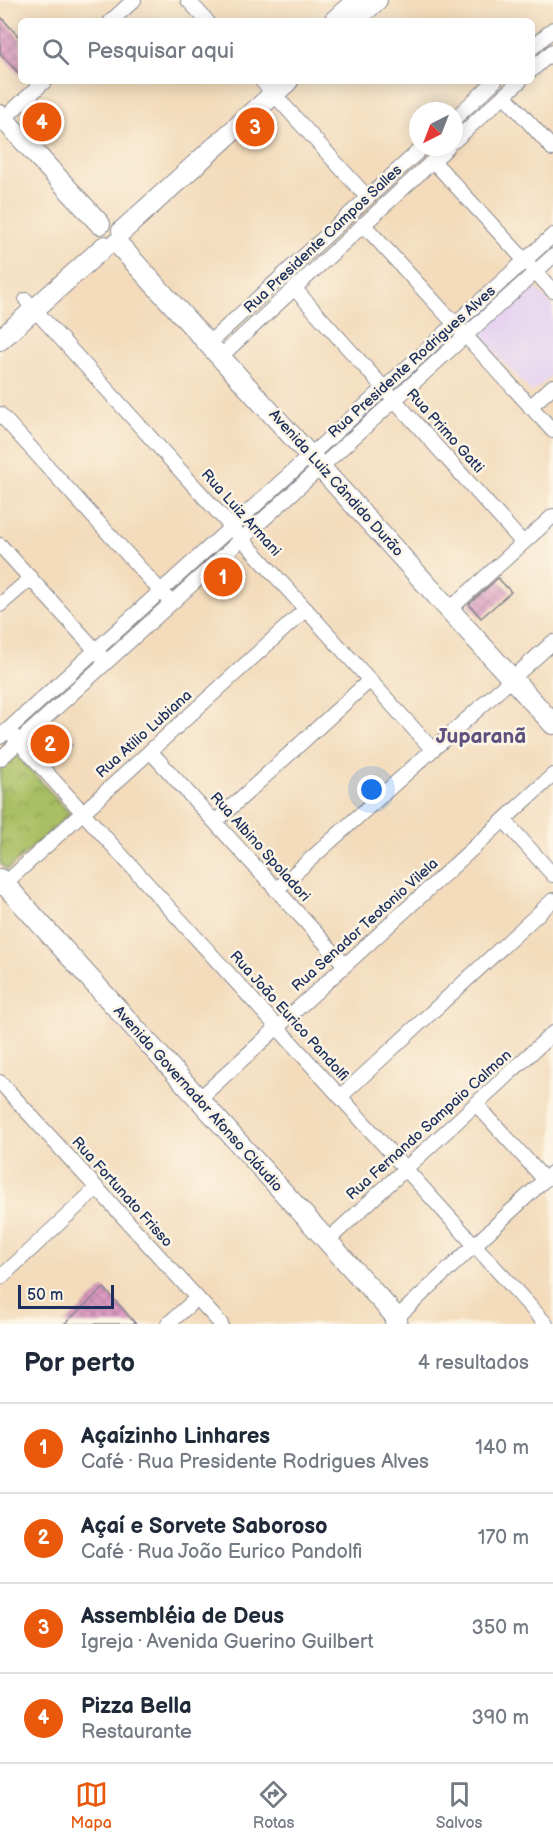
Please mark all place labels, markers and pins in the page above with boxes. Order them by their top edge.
pin: 4 [22,100,62,144]
pin: 3 [236,104,274,150]
pin: 1 [204,554,242,600]
pin: 2 [31,722,70,766]

